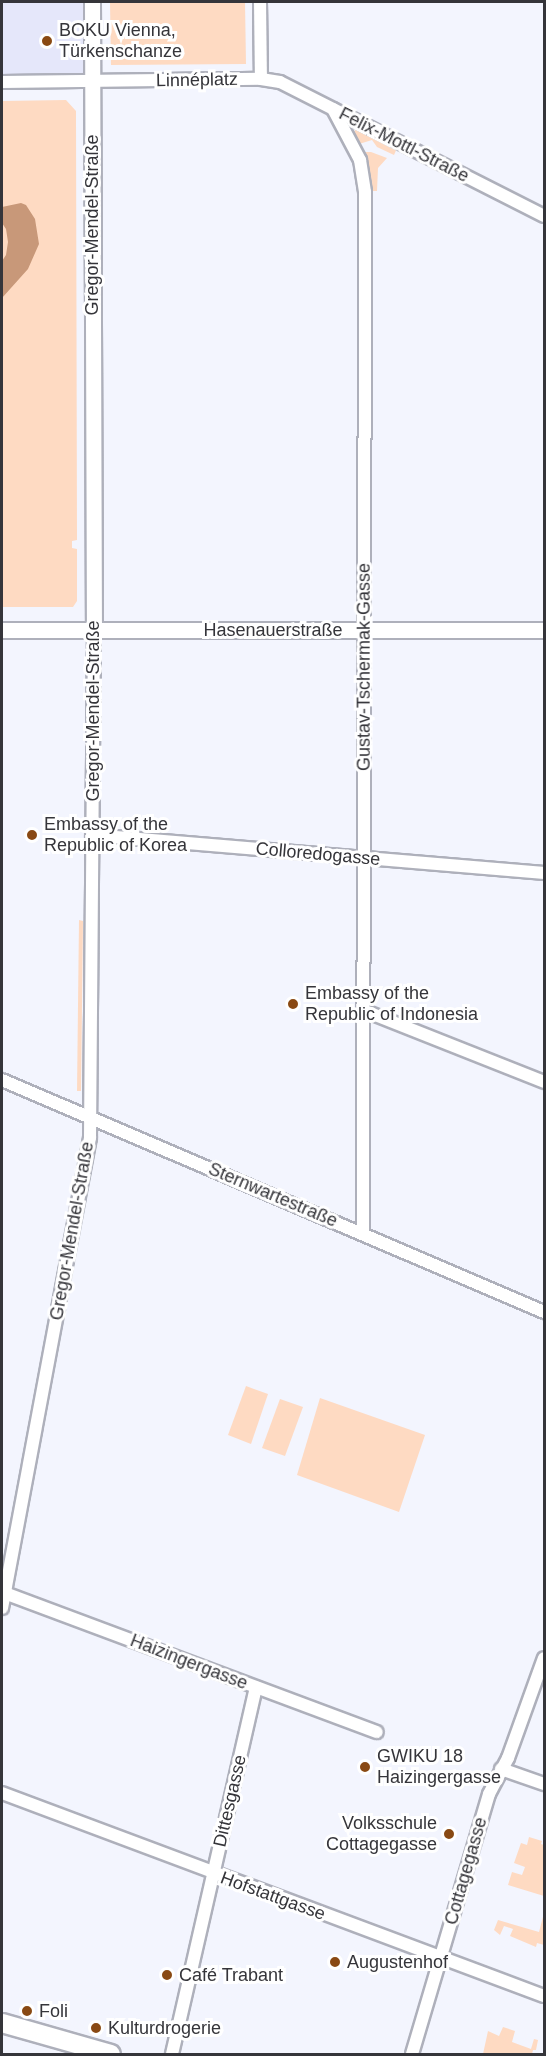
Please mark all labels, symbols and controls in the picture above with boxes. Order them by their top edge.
place label: BOKU Vienna, Türkenschanze [59,20,182,63]
marker: BOKU Vienna, Türkenschanze [40,34,54,48]
street label: Linnéplatz [156,68,238,92]
street label: Felix-Mottl-Straße [335,103,473,187]
street label: Gregor-Mendel-Straße [81,134,103,316]
street label: Gustav-Tschermak-Gasse [353,563,375,771]
street label: Hasenauerstraße [203,619,343,641]
street label: Gregor-Mendel-Straße [82,620,104,802]
place label: Embassy of the Republic of Korea [44,814,187,856]
marker: Embassy of the Republic of Korea [25,828,39,842]
street label: Colloredogasse [255,838,381,870]
place label: Embassy of the Republic of Indonesia [305,983,478,1026]
marker: Embassy of the Republic of Indonesia [286,997,300,1011]
street label: Gregor-Mendel-Straße [46,1140,98,1322]
street label: Sternwartestraße [205,1158,341,1232]
street label: Haizingergasse [127,1630,251,1694]
place label: GWIKU 18 Haizingergasse [377,1746,501,1788]
street label: Dittesgasse [209,1753,251,1849]
marker: GWIKU 18 Haizingergasse [358,1760,372,1774]
place label: Volksschule Cottagegasse [326,1813,437,1856]
street label: Cottagegasse [440,1815,492,1927]
marker: Volksschule Cottagegasse [442,1827,456,1841]
street label: Hofstattgasse [218,1867,328,1925]
place label: Augustenhof [347,1951,448,1973]
marker: Augustenhof [328,1955,342,1969]
place label: Café Trabant [179,1964,283,1986]
marker: Café Trabant [160,1968,174,1982]
place label: Foli [39,2000,68,2022]
marker: Foli [20,2004,34,2018]
place label: Kulturdrogerie [108,2017,221,2039]
marker: Kulturdrogerie [89,2021,103,2035]

